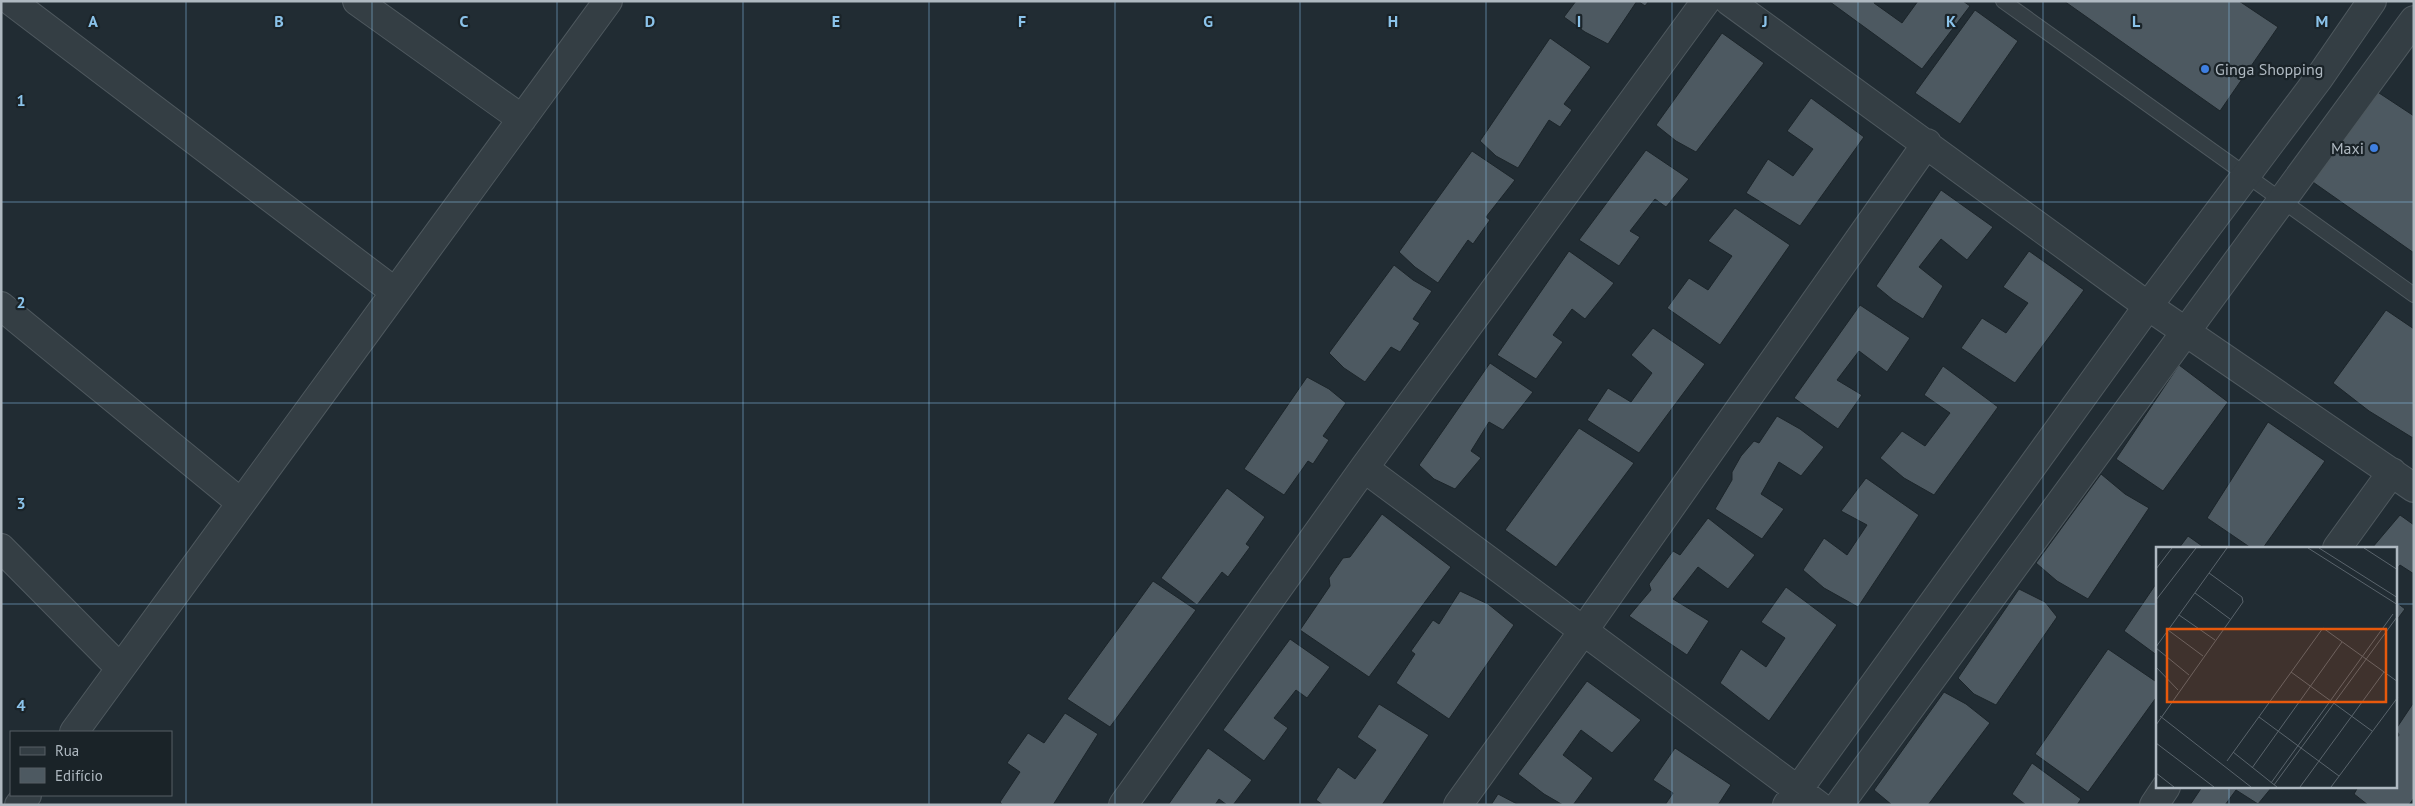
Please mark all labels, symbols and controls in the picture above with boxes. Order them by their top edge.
text: A [88,11,98,31]
text: B [274,11,284,31]
text: C [460,11,469,31]
text: D [645,11,655,31]
text: E [832,11,840,31]
text: F [1018,11,1026,31]
text: G [1203,11,1213,31]
text: H [1388,11,1398,31]
text: I [1577,11,1581,31]
text: J [1761,11,1768,31]
text: K [1946,11,1956,31]
text: L [2132,11,2141,31]
text: M [2316,11,2328,31]
place label: Ginga Shopping [2215,59,2323,79]
marker: Ginga Shopping [2199,63,2211,75]
text: 1 [16,90,26,110]
place label: Maxi [2331,138,2364,158]
marker: Maxi [2368,142,2380,154]
text: 2 [16,292,26,312]
text: 3 [16,493,26,513]
inset map [2156,547,2398,788]
text: 4 [16,695,26,715]
legend [10,731,172,796]
text: Rua [55,741,79,760]
text: Edifício [55,766,103,785]

